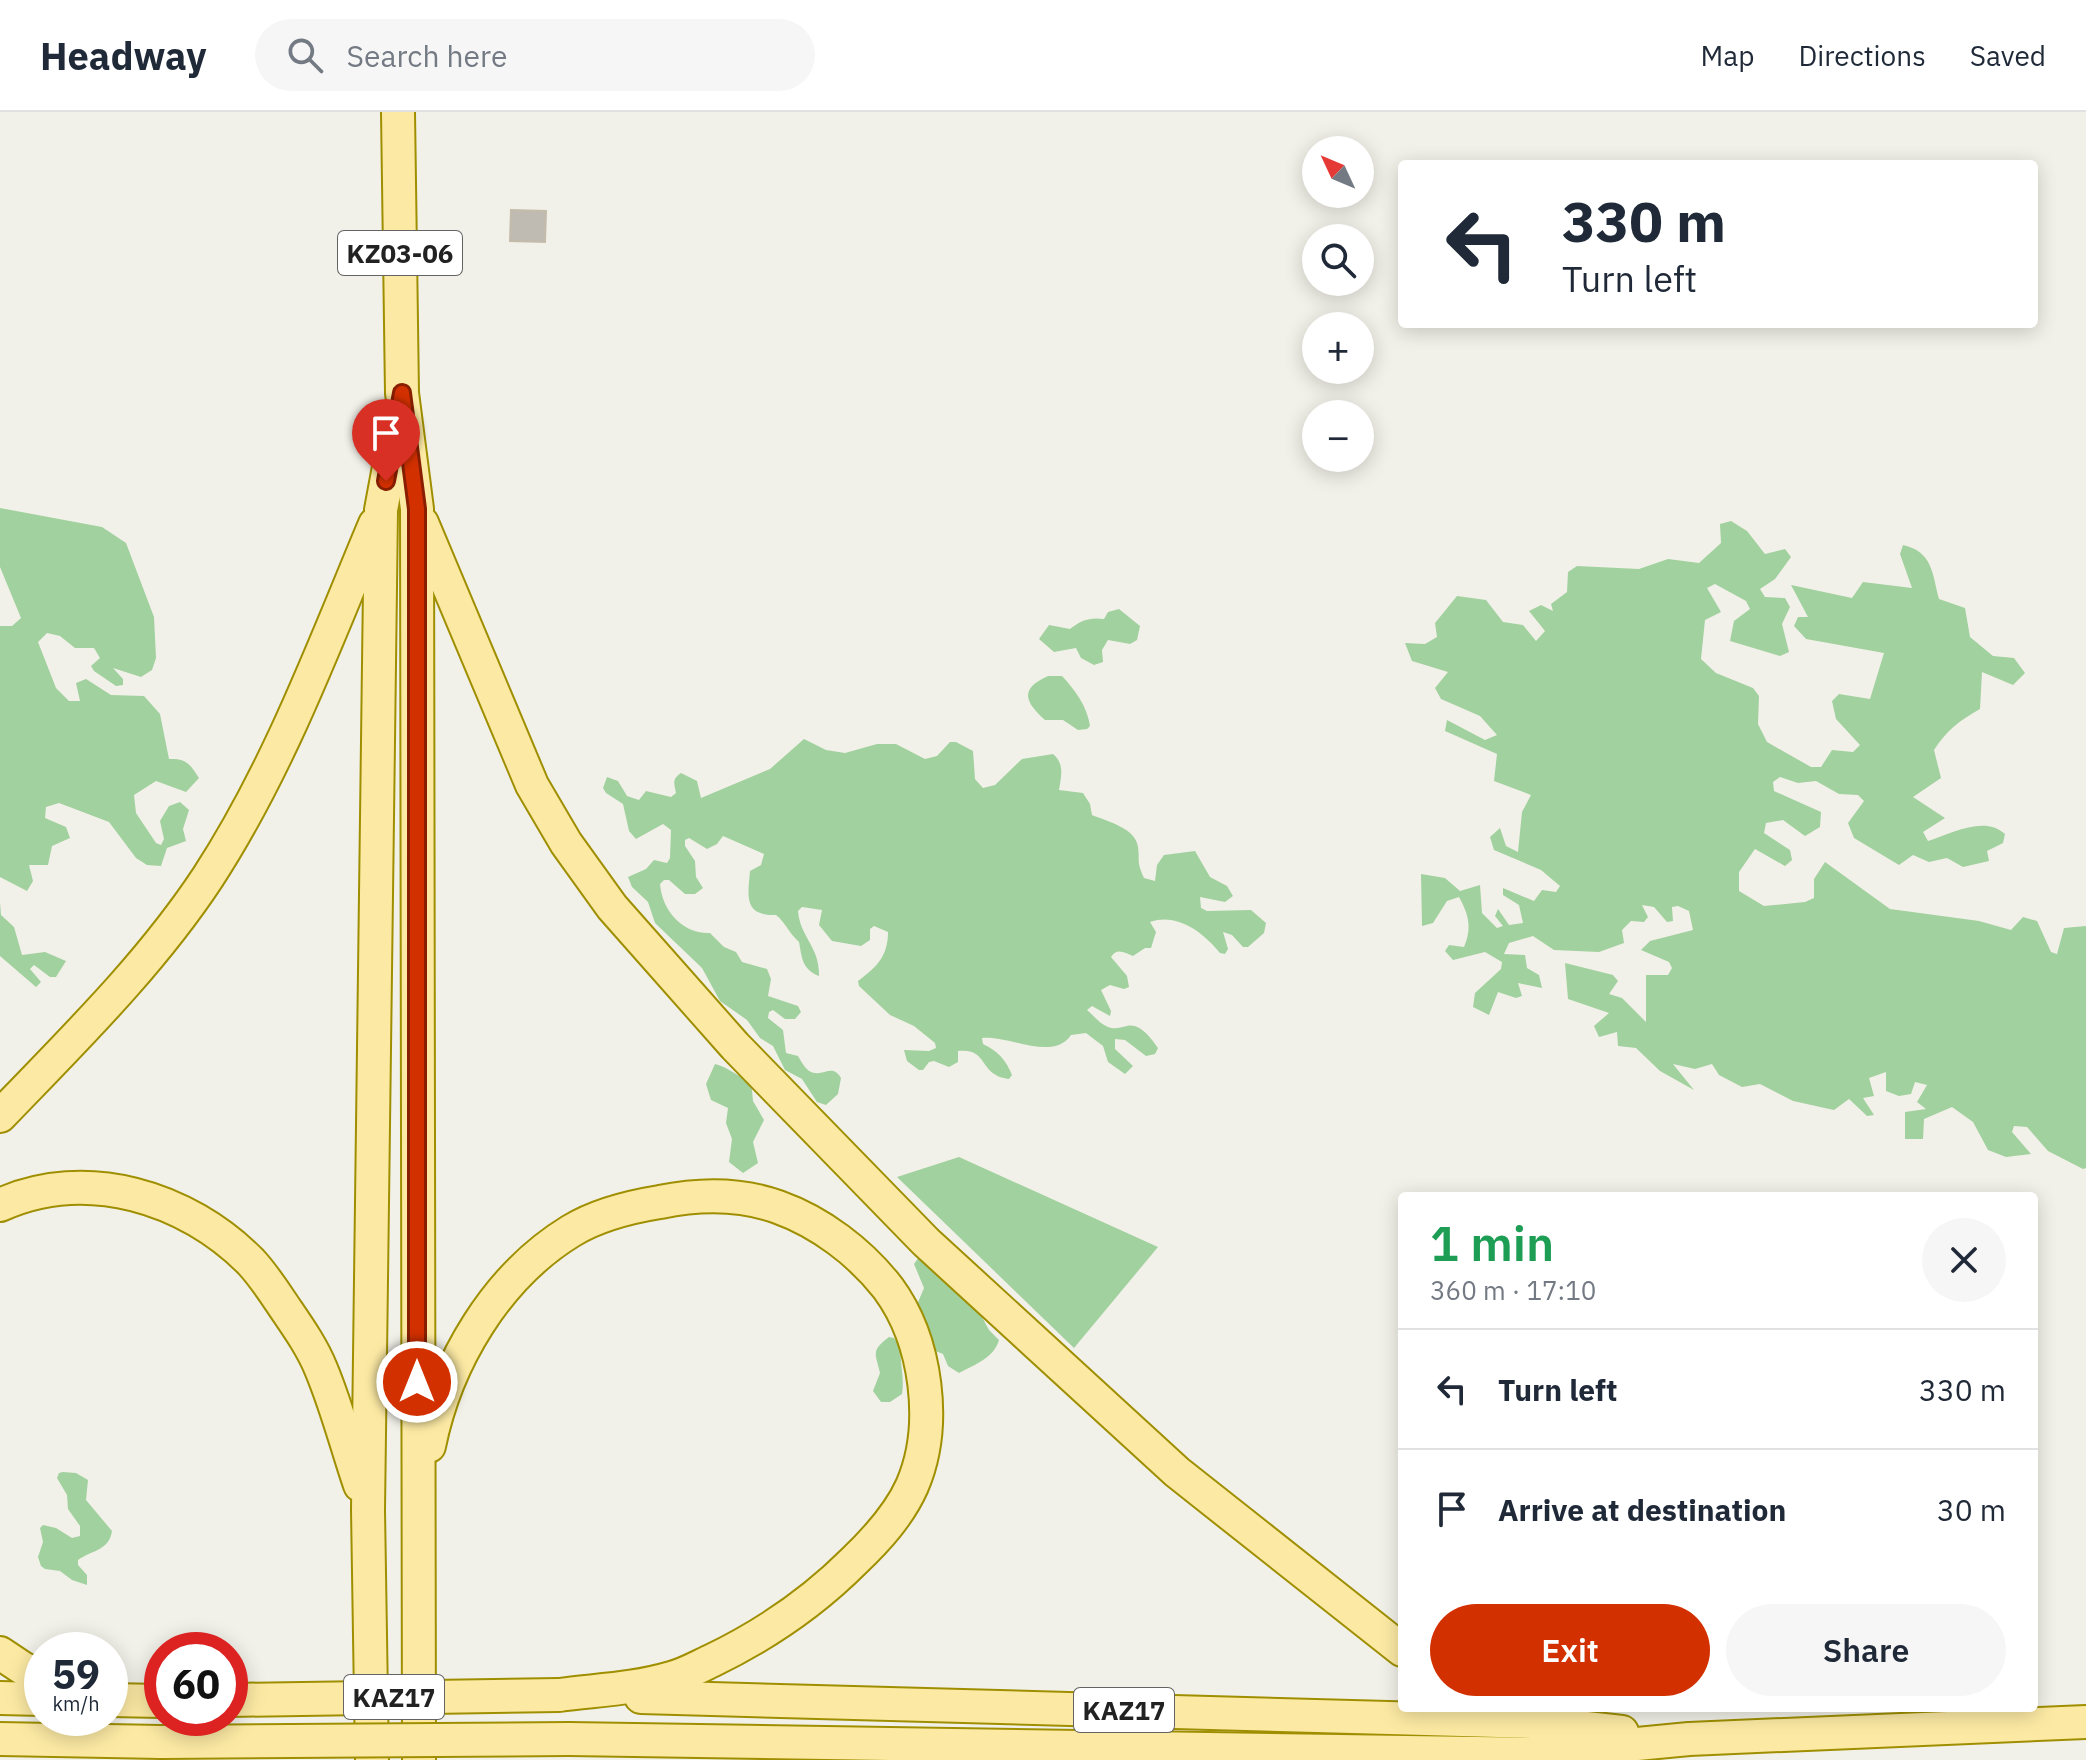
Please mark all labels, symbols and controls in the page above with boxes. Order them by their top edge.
search box [255,19,815,91]
text: Headway [40,31,207,80]
icon: search [283,33,327,77]
text: Search here [347,36,507,75]
text: Map [1700,37,1754,74]
text: Directions [1798,37,1926,74]
text: Saved [1970,37,2046,74]
north arrow [1302,136,1374,208]
map controls [1302,136,1374,472]
text: 330 m [1562,185,1726,257]
icon: left [1430,192,1534,296]
button: search [1302,224,1374,296]
road number: KZ03-06 [338,231,462,275]
text: Turn left [1562,255,1697,302]
button: + [1302,312,1374,384]
pin [352,399,420,481]
button: − [1302,400,1374,472]
icon: arrive [364,411,408,455]
text: 1 min [1430,1212,1554,1274]
button: close [1922,1218,2006,1302]
text: 360 m · 17:10 [1430,1273,1596,1307]
position arrow [375,1340,459,1424]
icon: left [1430,1367,1474,1411]
text: Turn left [1498,1370,1617,1409]
text: 330 m [1919,1370,2006,1409]
icon: arrive [1430,1487,1474,1531]
text: Arrive at destination [1498,1490,1786,1529]
text: 30 m [1937,1490,2006,1529]
button: Exit [1430,1604,1710,1696]
button: Share [1726,1604,2006,1696]
speed limit sign: 60 [144,1632,248,1736]
text: 59 [52,1648,100,1700]
road number: KAZ17 [344,1675,444,1719]
road number: KAZ17 [1074,1688,1174,1732]
text: km/h [52,1690,100,1717]

